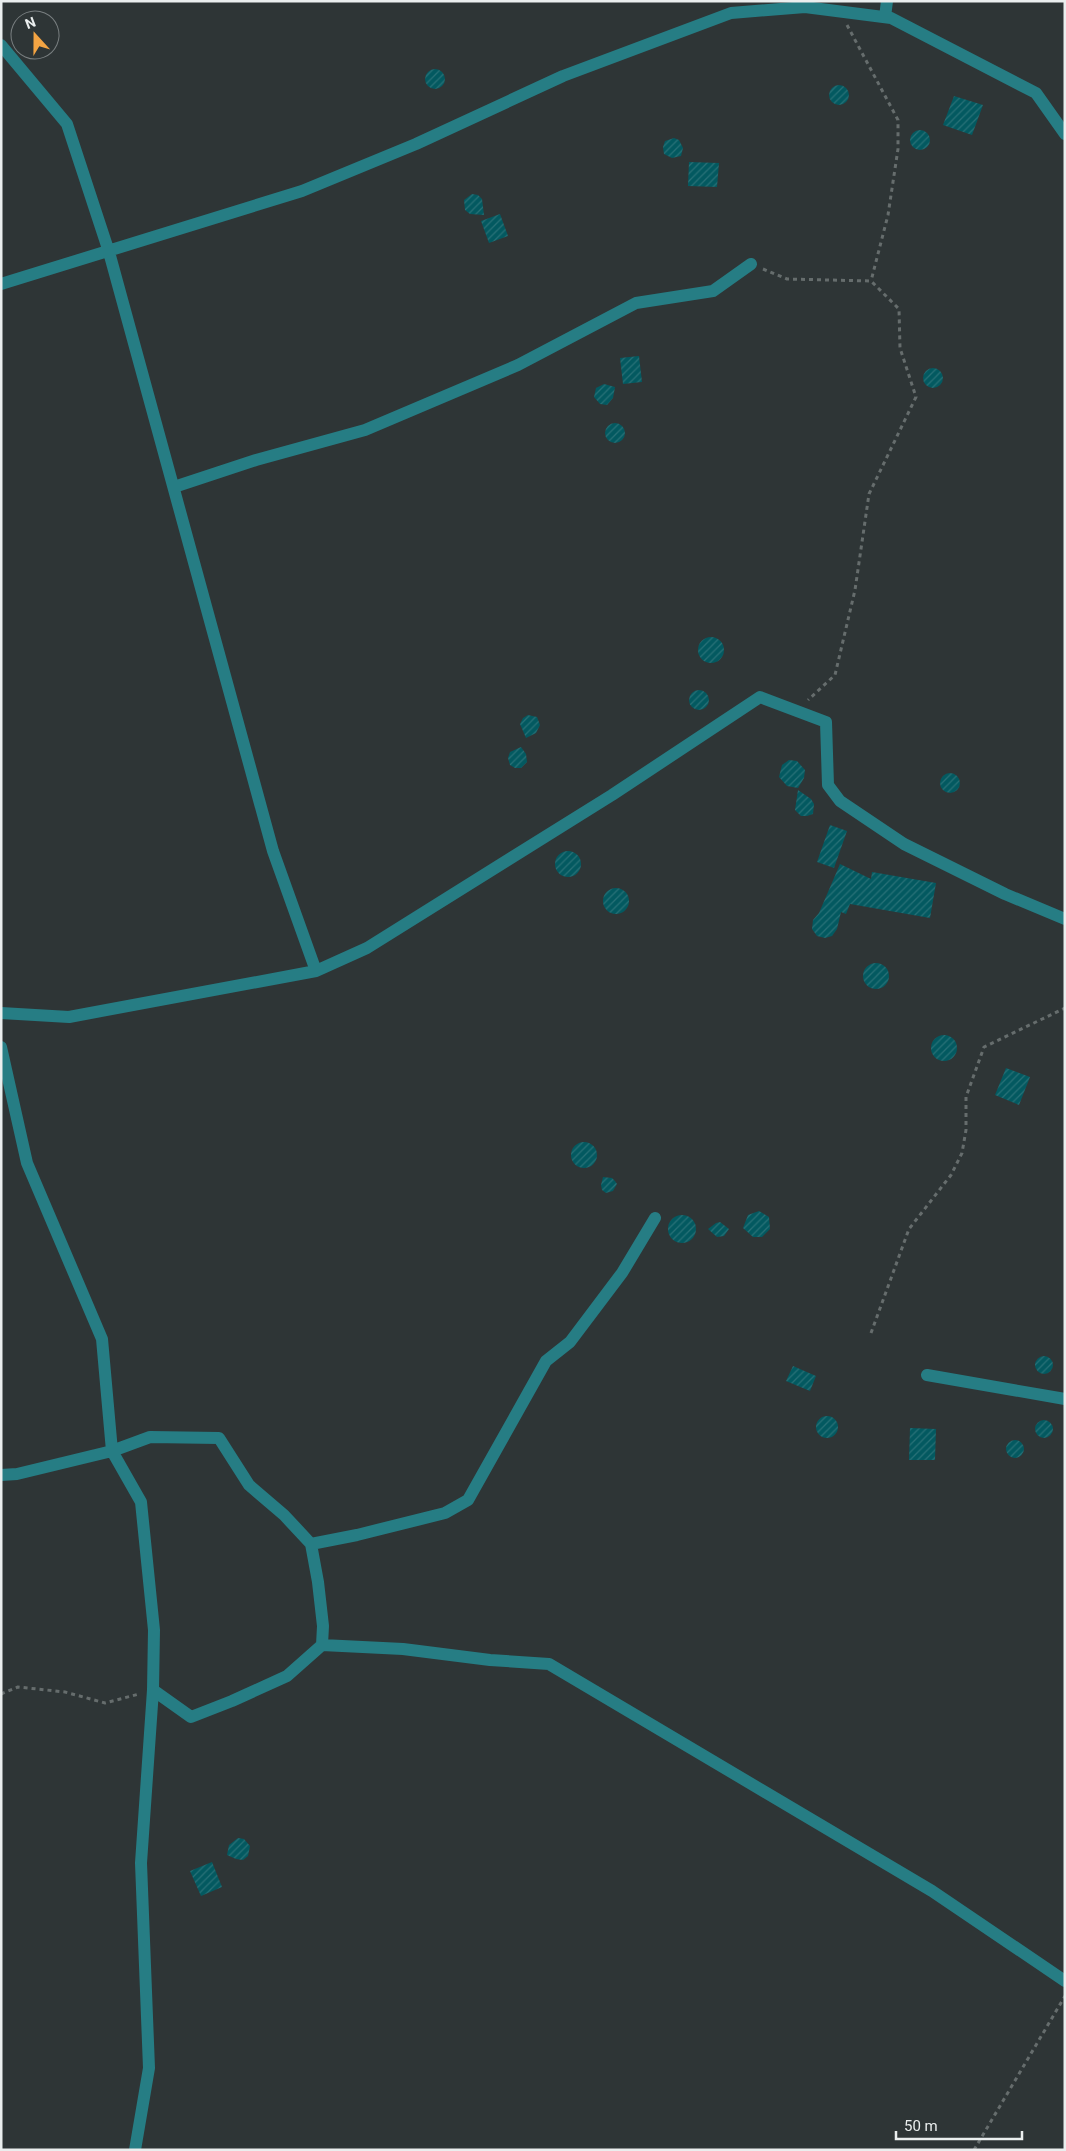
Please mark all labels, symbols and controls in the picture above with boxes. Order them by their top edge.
north arrow [10,10,60,60]
text: N [23,14,38,32]
scale bar [896,2108,1022,2140]
text: 50 m [904,2117,938,2135]

